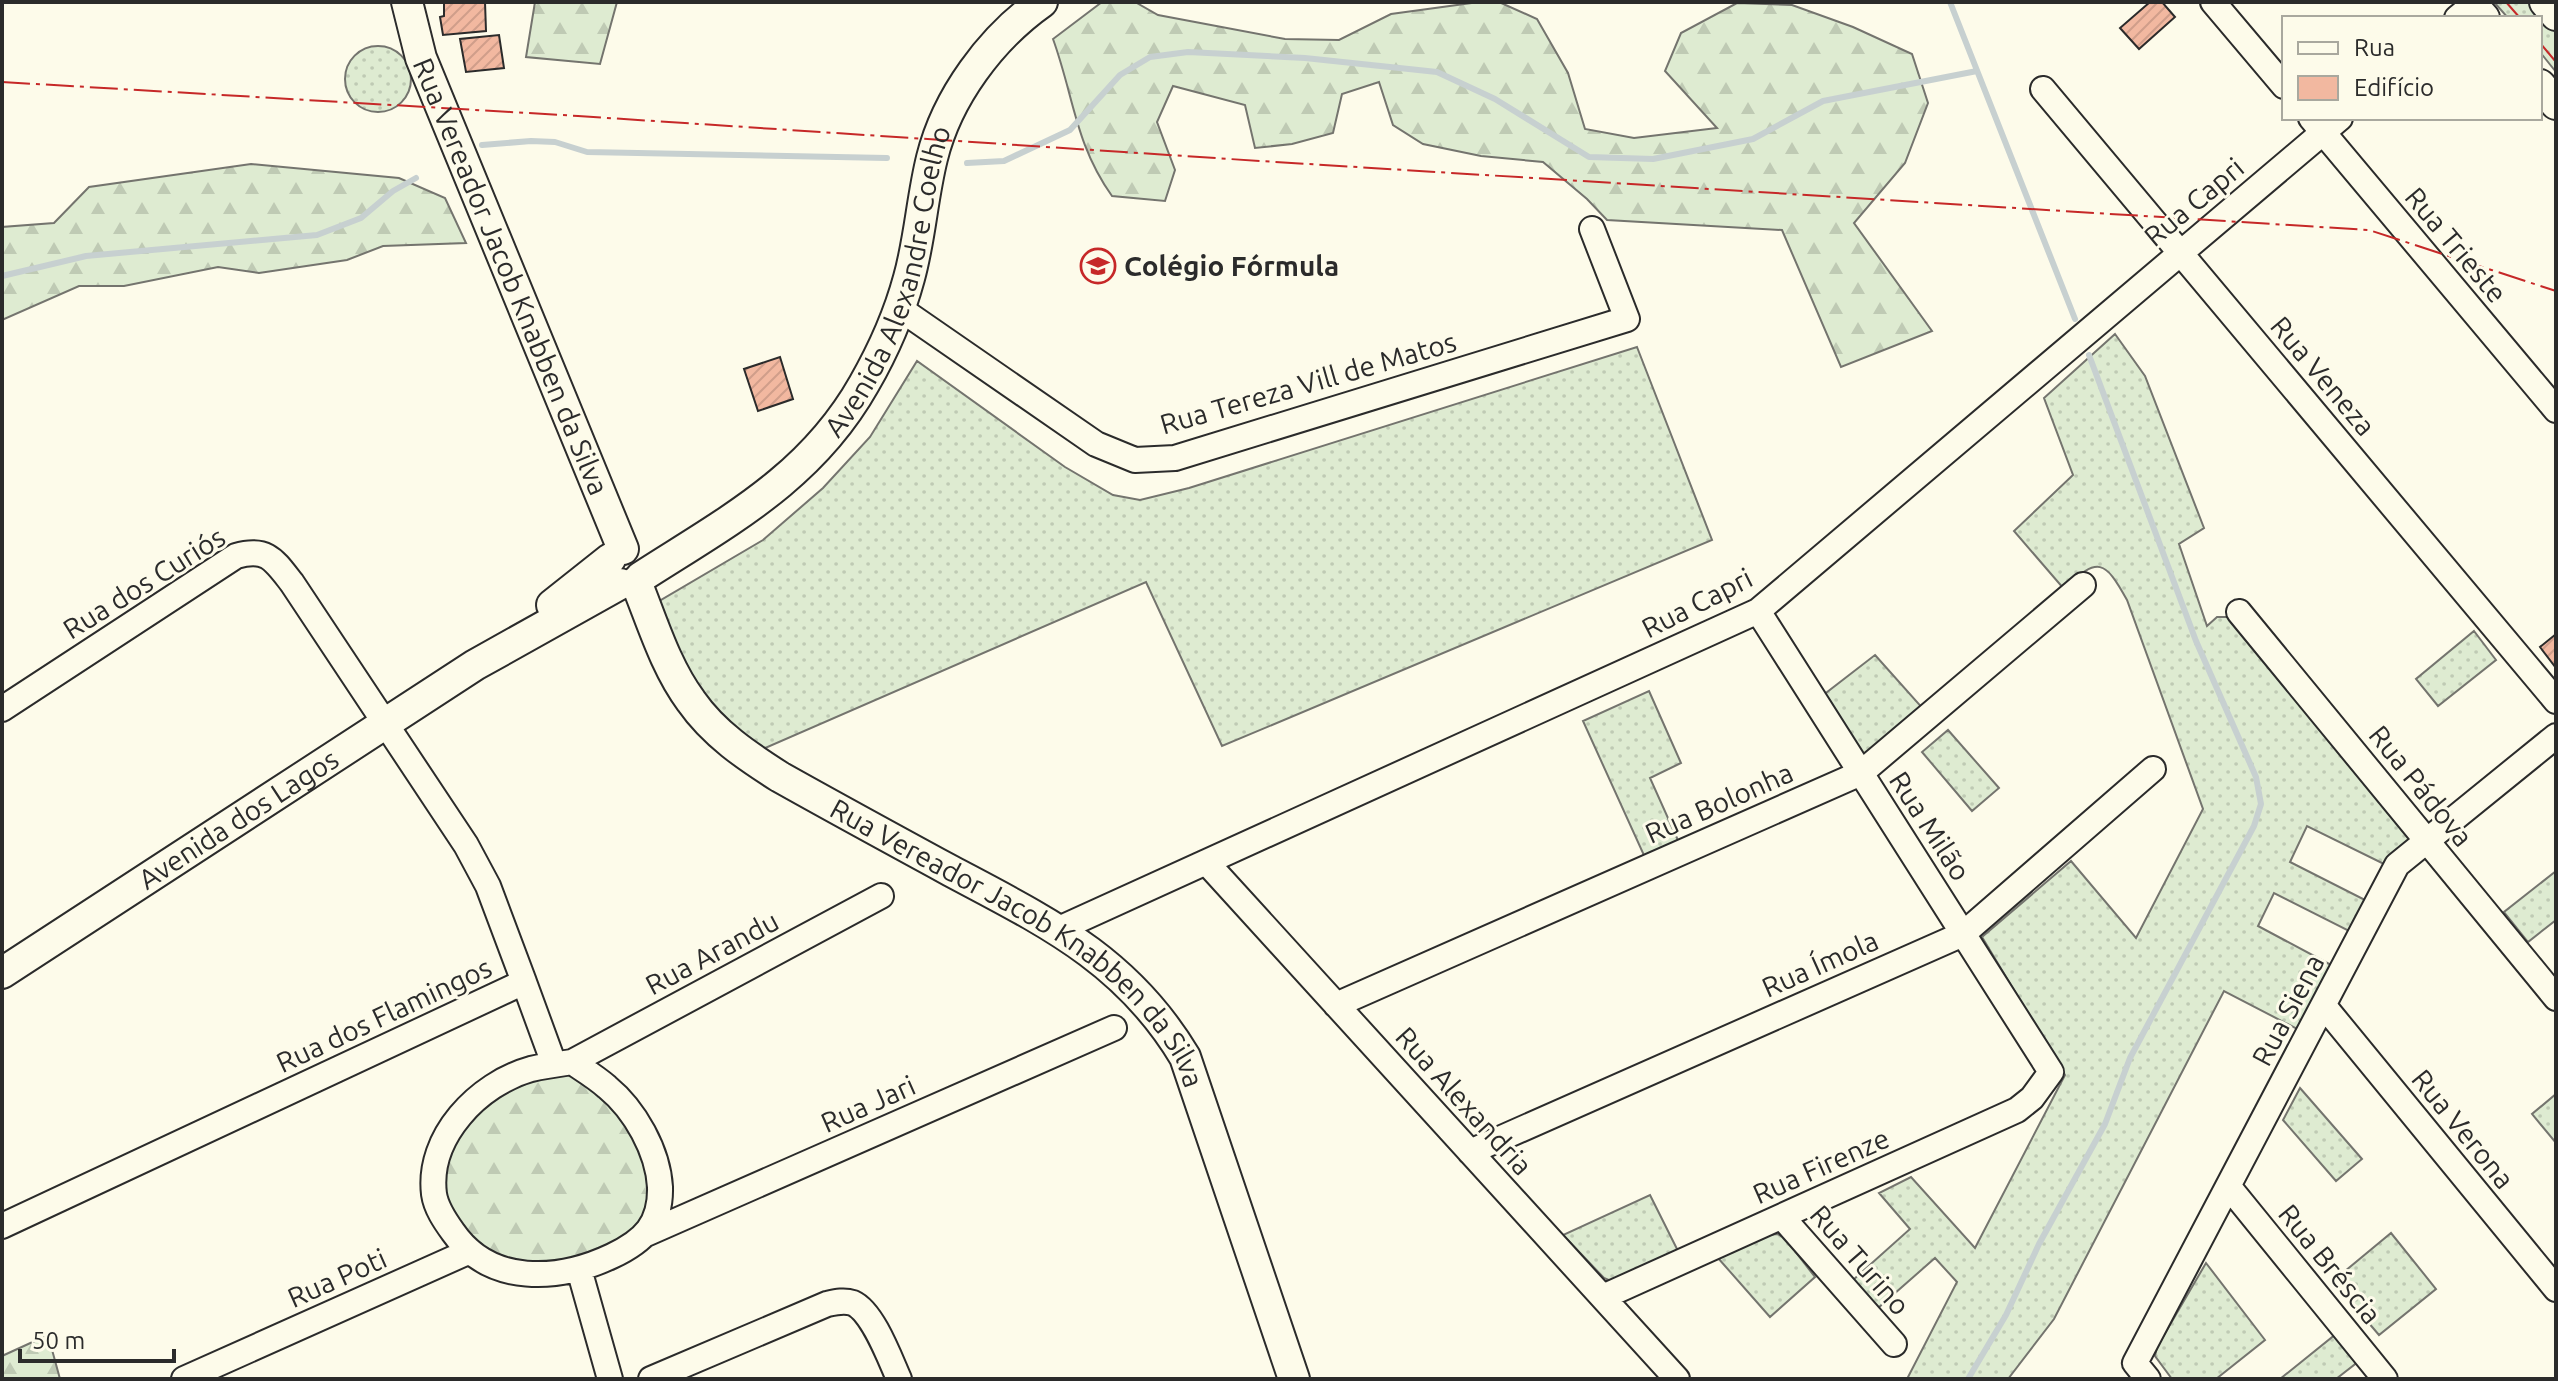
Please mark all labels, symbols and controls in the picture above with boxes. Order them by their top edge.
legend [2282,16,2542,120]
text: Rua [2354,34,2395,61]
street label: Rua Vereador Jacob Knabben da Silva [408,53,615,499]
text: Edifício [2354,74,2434,101]
street label: Avenida Alexandre Coelho [818,121,956,442]
street label: Rua Capri [2138,151,2249,252]
street label: Rua Trieste [2399,181,2513,308]
school or university icon: Colégio Fórmula [1079,247,1117,285]
place label: Colégio Fórmula [1124,250,1339,281]
street label: Rua Veneza [2265,310,2382,441]
street label: Rua Tereza Vill de Matos [1156,325,1460,440]
street label: Rua dos Curiós [57,521,230,645]
street label: Rua Capri [1636,562,1757,644]
street label: Rua Pádova [2363,719,2479,852]
street label: Avenida dos Lagos [133,743,344,895]
street label: Rua Bolonha [1640,756,1797,849]
street label: Rua Milão [1884,765,1977,886]
street label: Rua Vereador Jacob Knabben da Silva [825,792,1210,1091]
street label: Rua Arandu [640,905,783,1000]
street label: Rua Ímola [1757,923,1883,1003]
street label: Rua Siena [2245,949,2330,1071]
street label: Rua dos Flamingos [271,951,496,1078]
street label: Rua Alexandria [1390,1020,1539,1181]
street label: Rua Verona [2406,1063,2521,1194]
street label: Rua Jari [816,1069,920,1138]
street label: Rua Firenze [1748,1122,1894,1209]
street label: Rua Bréscia [2273,1198,2388,1330]
street label: Rua Turino [1804,1199,1916,1321]
street label: Rua Poti [283,1242,391,1313]
scale bar [20,1313,174,1363]
text: 50 m [32,1327,85,1354]

